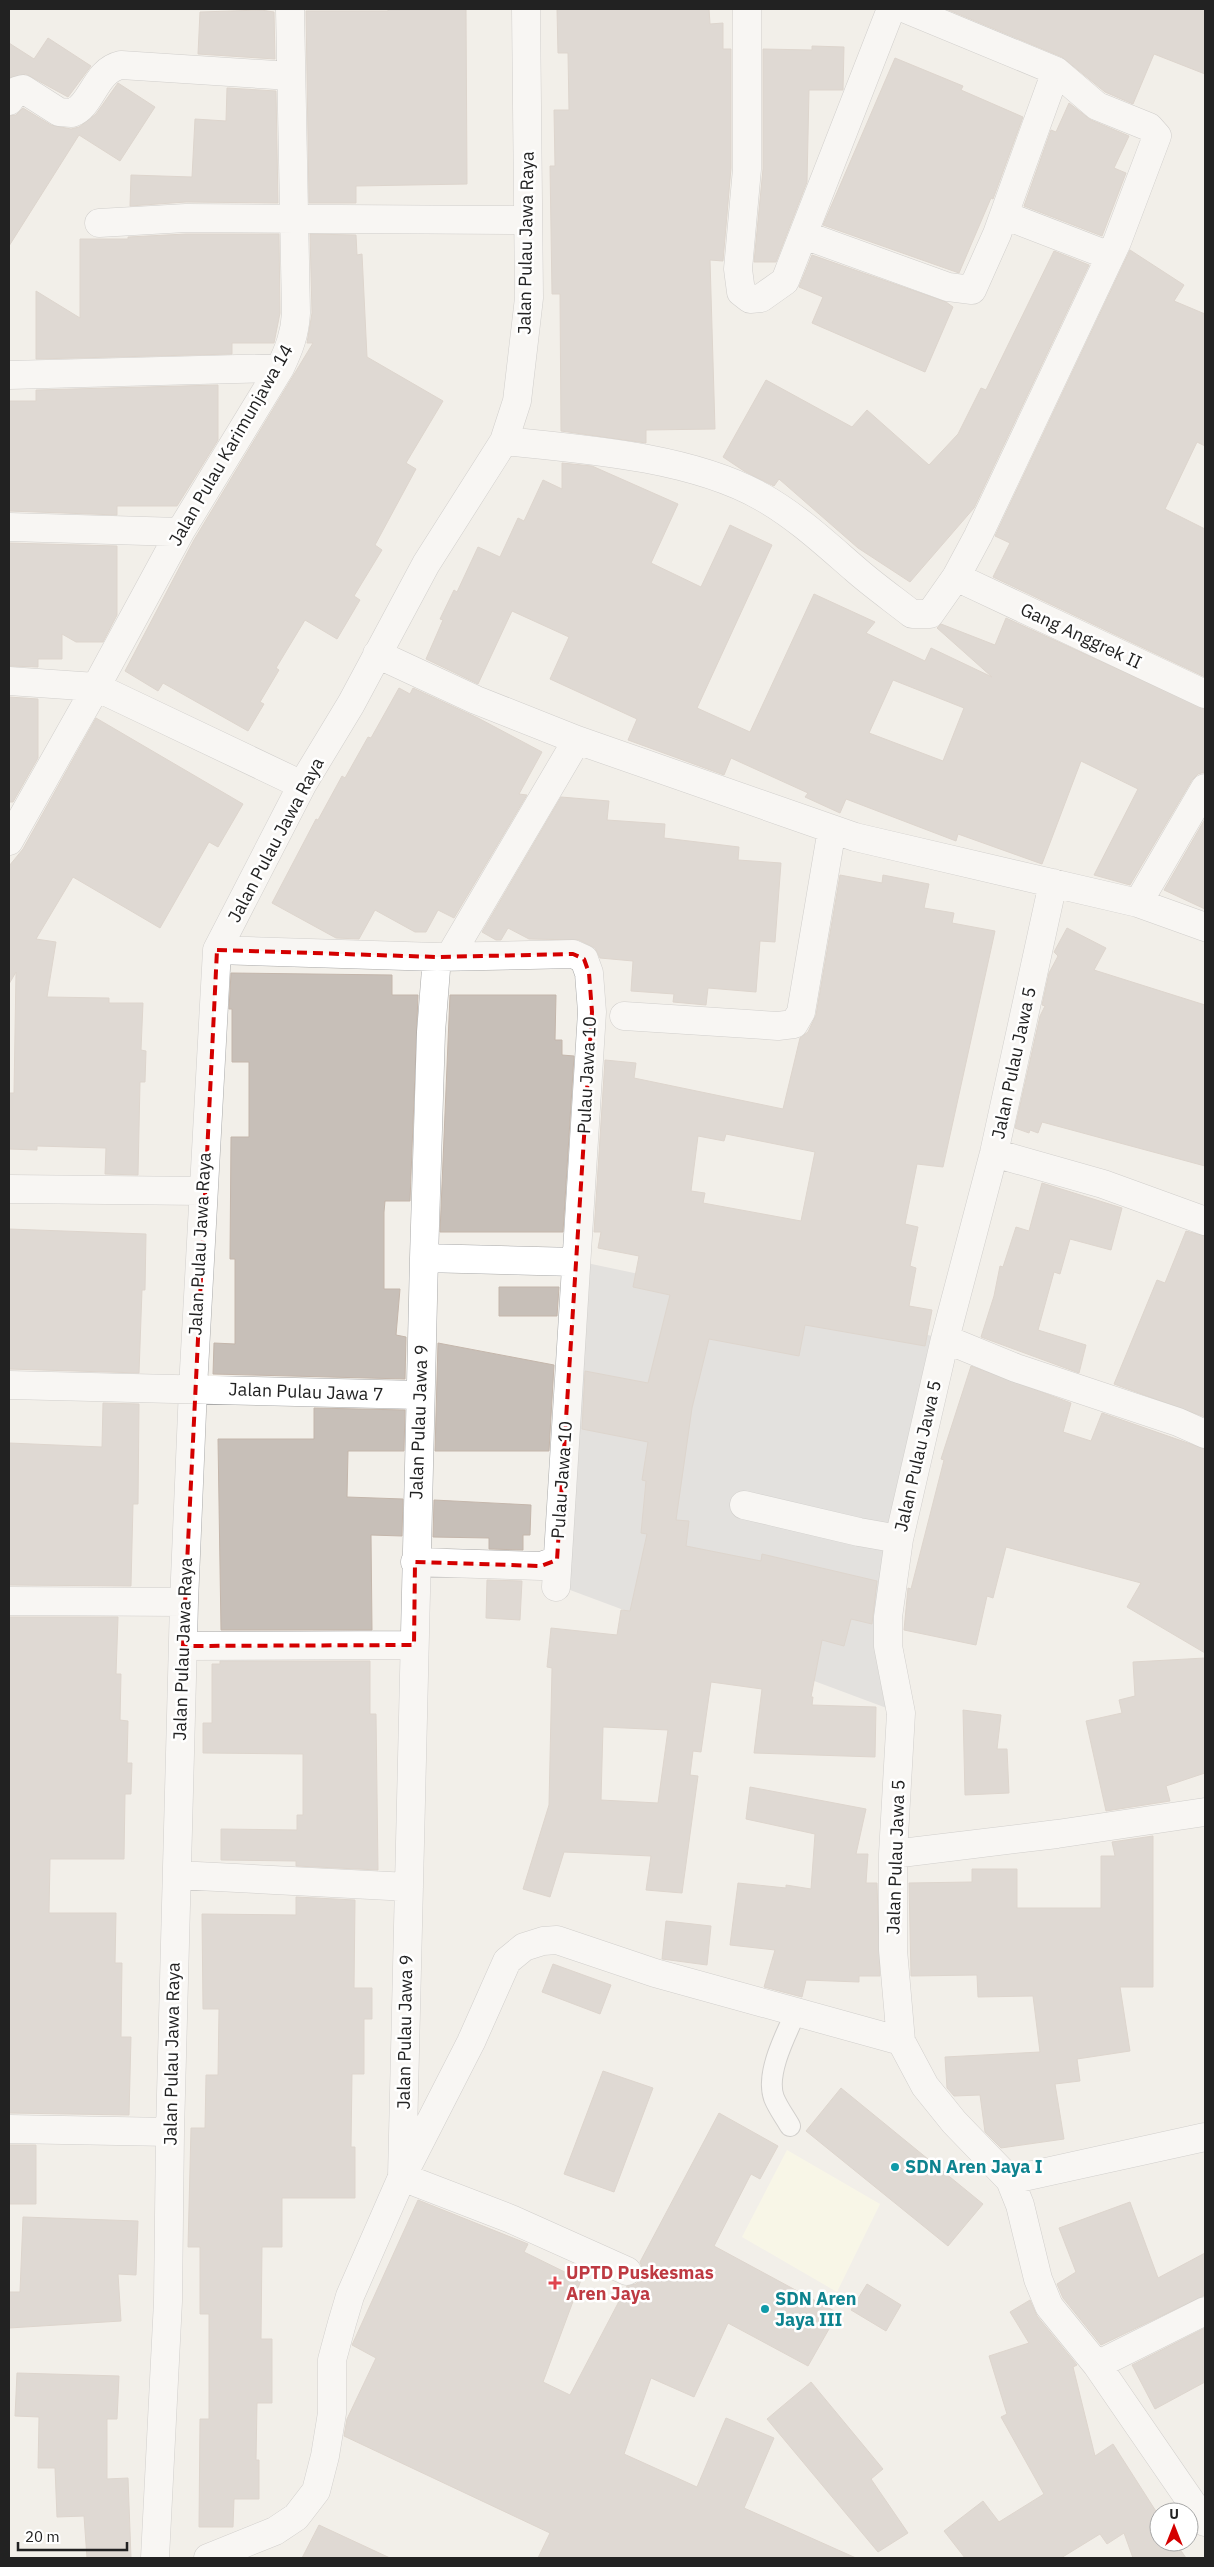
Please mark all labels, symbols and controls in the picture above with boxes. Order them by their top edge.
street label: Jalan Pulau Jawa Raya [512,151,539,335]
street label: Jalan Pulau Karimunjawa 14 [163,340,298,550]
street label: Gang Anggrek II [1017,597,1146,674]
street label: Jalan Pulau Jawa Raya [222,753,329,926]
street label: Jalan Pulau Jawa 5 [986,985,1041,1141]
street label: Pulau Jawa 10 [572,1015,601,1134]
street label: Jalan Pulau Jawa Raya [183,1151,216,1336]
street label: Jalan Pulau Jawa 9 [404,1344,433,1500]
street label: Jalan Pulau Jawa 7 [228,1377,384,1406]
street label: Jalan Pulau Jawa 5 [889,1378,946,1534]
street label: Pulau Jawa 10 [546,1420,577,1540]
street label: Jalan Pulau Jawa Raya [168,1557,197,1741]
street label: Jalan Pulau Jawa 5 [881,1779,910,1935]
street label: Jalan Pulau Jawa 9 [392,1954,417,2110]
street label: Jalan Pulau Jawa Raya [158,1962,185,2146]
place label: SDN Aren Jaya I [905,2155,1042,2178]
marker: SDN Aren Jaya I [889,2161,901,2173]
place label: UPTD Puskesmas Aren Jaya [566,2261,714,2305]
marker: UPTD Puskesmas Aren Jaya [548,2276,562,2290]
place label: SDN Aren Jaya III [775,2287,856,2331]
marker: SDN Aren Jaya III [759,2303,771,2315]
north arrow [1149,2502,1199,2552]
text: U [1169,2505,1179,2523]
scale bar [18,2520,126,2552]
text: 20 m [25,2527,60,2546]

